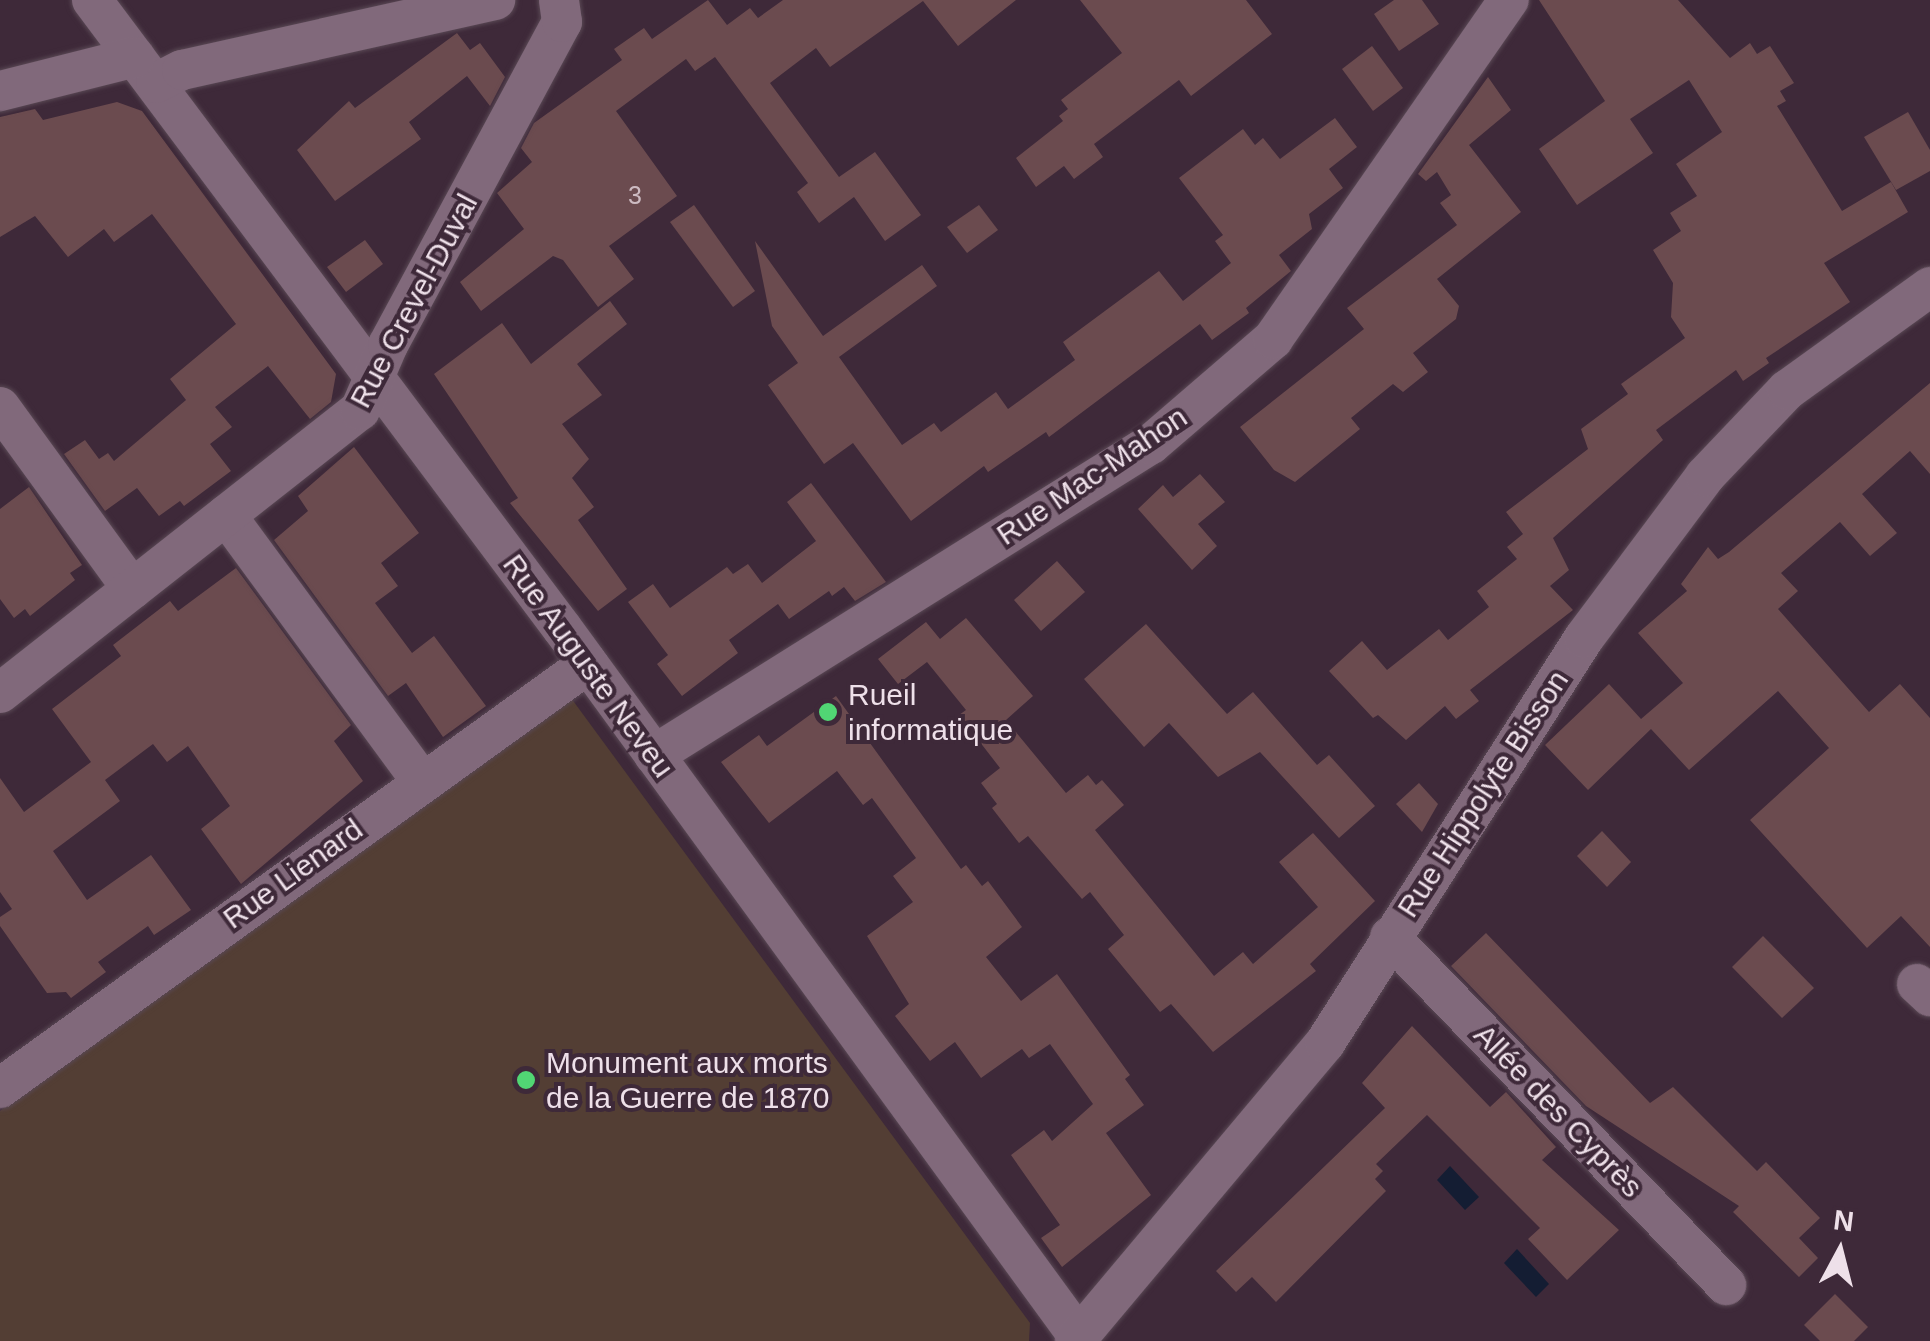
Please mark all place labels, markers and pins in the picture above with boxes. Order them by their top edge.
place label: Rueil informatique [848,677,1013,748]
marker: Rueil informatique [817,701,839,723]
place label: Monument aux morts de la Guerre de 1870 [546,1045,830,1116]
marker: Monument aux morts de la Guerre de 1870 [515,1069,537,1091]

